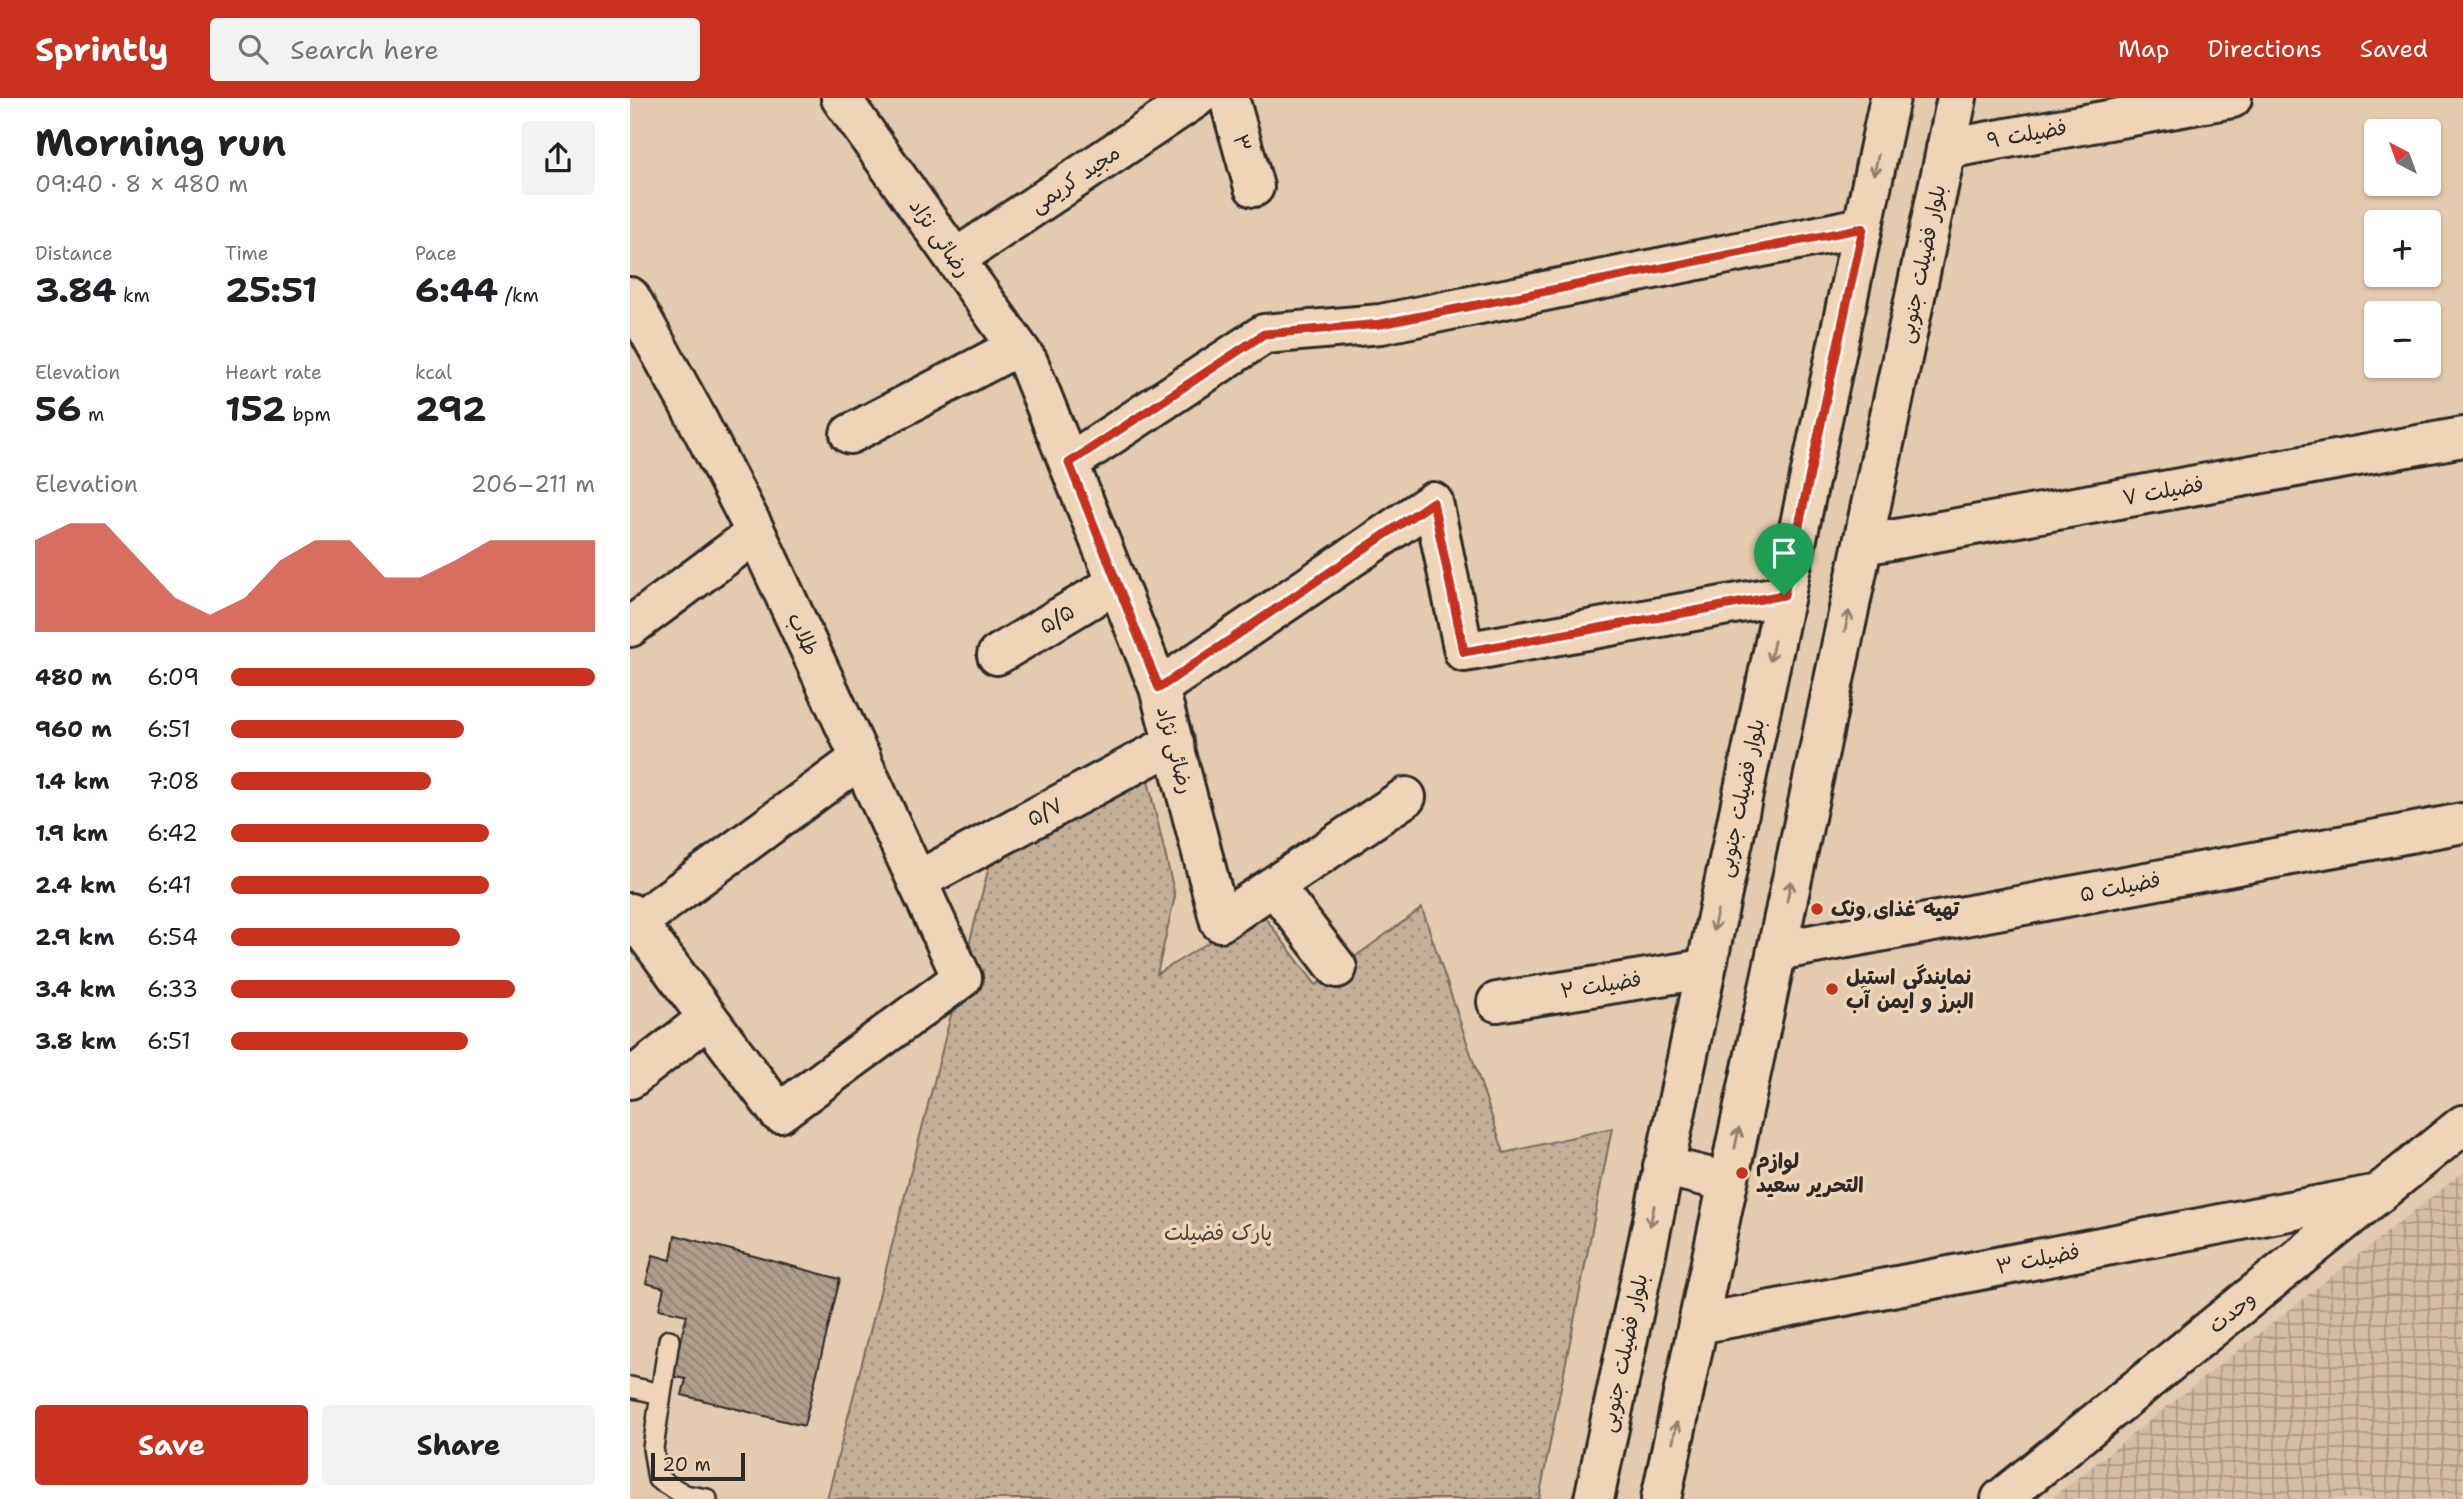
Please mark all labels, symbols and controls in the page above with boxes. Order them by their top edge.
search box [210,18,700,81]
text: Sprintly [35,27,168,72]
icon: search [234,30,272,68]
text: Search here [290,32,439,67]
text: Map [2118,33,2169,65]
text: Directions [2207,33,2322,65]
text: Saved [2360,33,2428,65]
street label: فضیلت ۹ [1985,113,2069,155]
text: Morning run [35,117,286,168]
north arrow [2364,119,2441,196]
map controls [2364,119,2441,378]
button: share [521,121,595,195]
street label: ۳ [1226,131,1258,155]
street label: مجید کریمی [1024,139,1126,219]
one-way arrow [1868,153,1882,176]
text: 09:40 · 8 × 480 m [35,169,248,199]
street label: بلوار فضیلت جنوبی [1892,182,1952,346]
street label: رضائی نژاد [903,193,977,283]
button: + [2364,210,2441,287]
text: Distance [35,241,113,266]
text: Time [225,241,269,266]
text: Pace [415,241,457,266]
text: 3.84 [35,266,117,313]
text: 25:51 [225,266,318,313]
text: 6:44 [415,266,498,313]
text: km [117,283,150,308]
text: /km [498,283,539,308]
button: − [2364,301,2441,378]
text: Elevation [35,360,120,385]
text: Heart rate [225,360,322,385]
text: kcal [415,360,452,385]
text: 56 [35,385,81,432]
text: 152 [225,385,286,432]
text: 292 [415,385,486,432]
text: m [81,402,104,427]
text: bpm [286,402,331,427]
text: Elevation [35,469,138,499]
text: 206–211 m [471,469,595,499]
street label: فضیلت ۷ [2120,470,2206,512]
pin [1754,523,1814,595]
icon: arrive [1765,534,1803,572]
street label: ۵/۵ [1034,598,1080,640]
street label: طلاب [781,608,825,660]
one-way arrow [1840,610,1854,633]
one-way arrow [1765,639,1779,662]
text: 480 m [35,662,112,692]
text: 6:09 [147,662,199,692]
street label: رضائی نژاد [1150,703,1200,797]
text: 960 m [35,714,112,744]
text: 6:51 [147,714,191,744]
street label: بلوار فضیلت جنوبی [1711,716,1771,880]
text: 1.4 km [35,766,109,796]
text: 7:08 [147,766,200,796]
street label: ۵/۷ [1022,791,1068,833]
text: 1.9 km [35,818,108,848]
text: 6:42 [147,818,198,848]
street label: فضیلت ۵ [2077,865,2163,909]
text: 2.4 km [35,870,116,900]
text: 6:41 [147,870,192,900]
one-way arrow [1783,880,1797,903]
place label: تهیه غذای ونک [1831,895,1960,923]
marker: تهیه غذای ونک [1809,901,1825,917]
one-way arrow [1707,909,1721,932]
text: 2.9 km [35,922,114,952]
text: 6:54 [147,922,198,952]
place label: نمایندگی استيل البرز و ایمن آب [1846,963,1974,1015]
street label: فضیلت ۲ [1559,965,1643,1005]
text: 3.4 km [35,974,115,1004]
text: 6:33 [147,974,198,1004]
marker: نمایندگی استيل البرز و ایمن آب [1824,981,1840,997]
text: 3.8 km [35,1026,116,1056]
text: 6:51 [147,1026,191,1056]
one-way arrow [1731,1127,1745,1150]
place label: لوازم التحریر سعید [1756,1147,1864,1199]
marker: لوازم التحریر سعید [1734,1165,1750,1181]
one-way arrow [1645,1204,1659,1227]
park label: پارک فضیلت [1164,1219,1272,1247]
street label: فضیلت ۳ [1994,1237,2082,1281]
street label: بلوار فضیلت جنوبی [1594,1271,1654,1435]
street label: وحدت [2202,1284,2262,1340]
button: Save [35,1405,308,1485]
button: Share [322,1405,595,1485]
one-way arrow [1668,1421,1682,1444]
scale bar [651,1450,746,1482]
text: 20 m [662,1452,711,1477]

